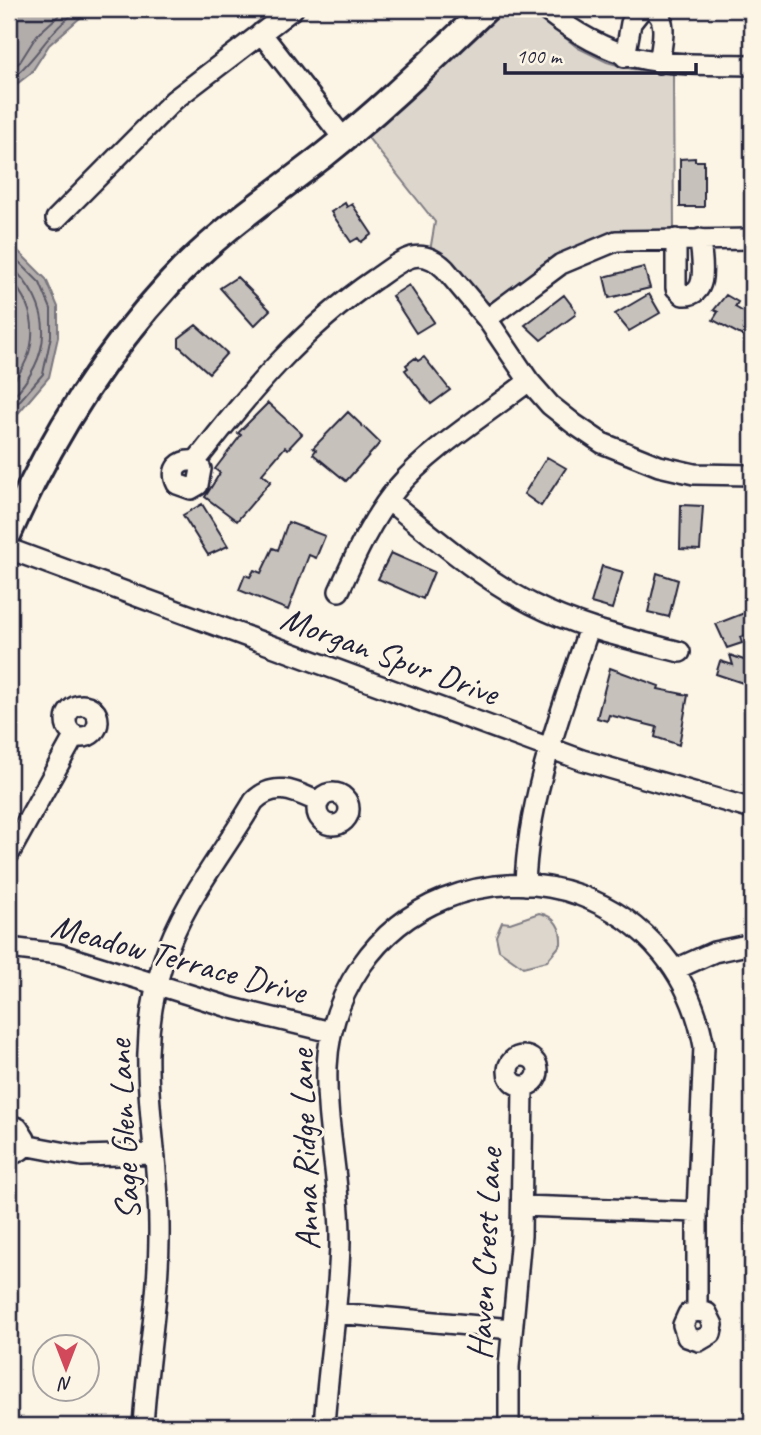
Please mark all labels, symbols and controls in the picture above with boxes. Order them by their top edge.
scale bar [505,32,696,76]
text: 100 m [516,43,563,69]
street label: Morgan Spur Drive [275,595,507,716]
street label: Meadow Terrace Drive [47,903,314,1015]
street label: Sage Glen Lane [96,1036,151,1221]
street label: Anna Ridge Lane [278,1046,330,1251]
street label: Haven Crest Lane [456,1145,513,1361]
north arrow [32,1334,102,1404]
text: N [57,1372,72,1396]

